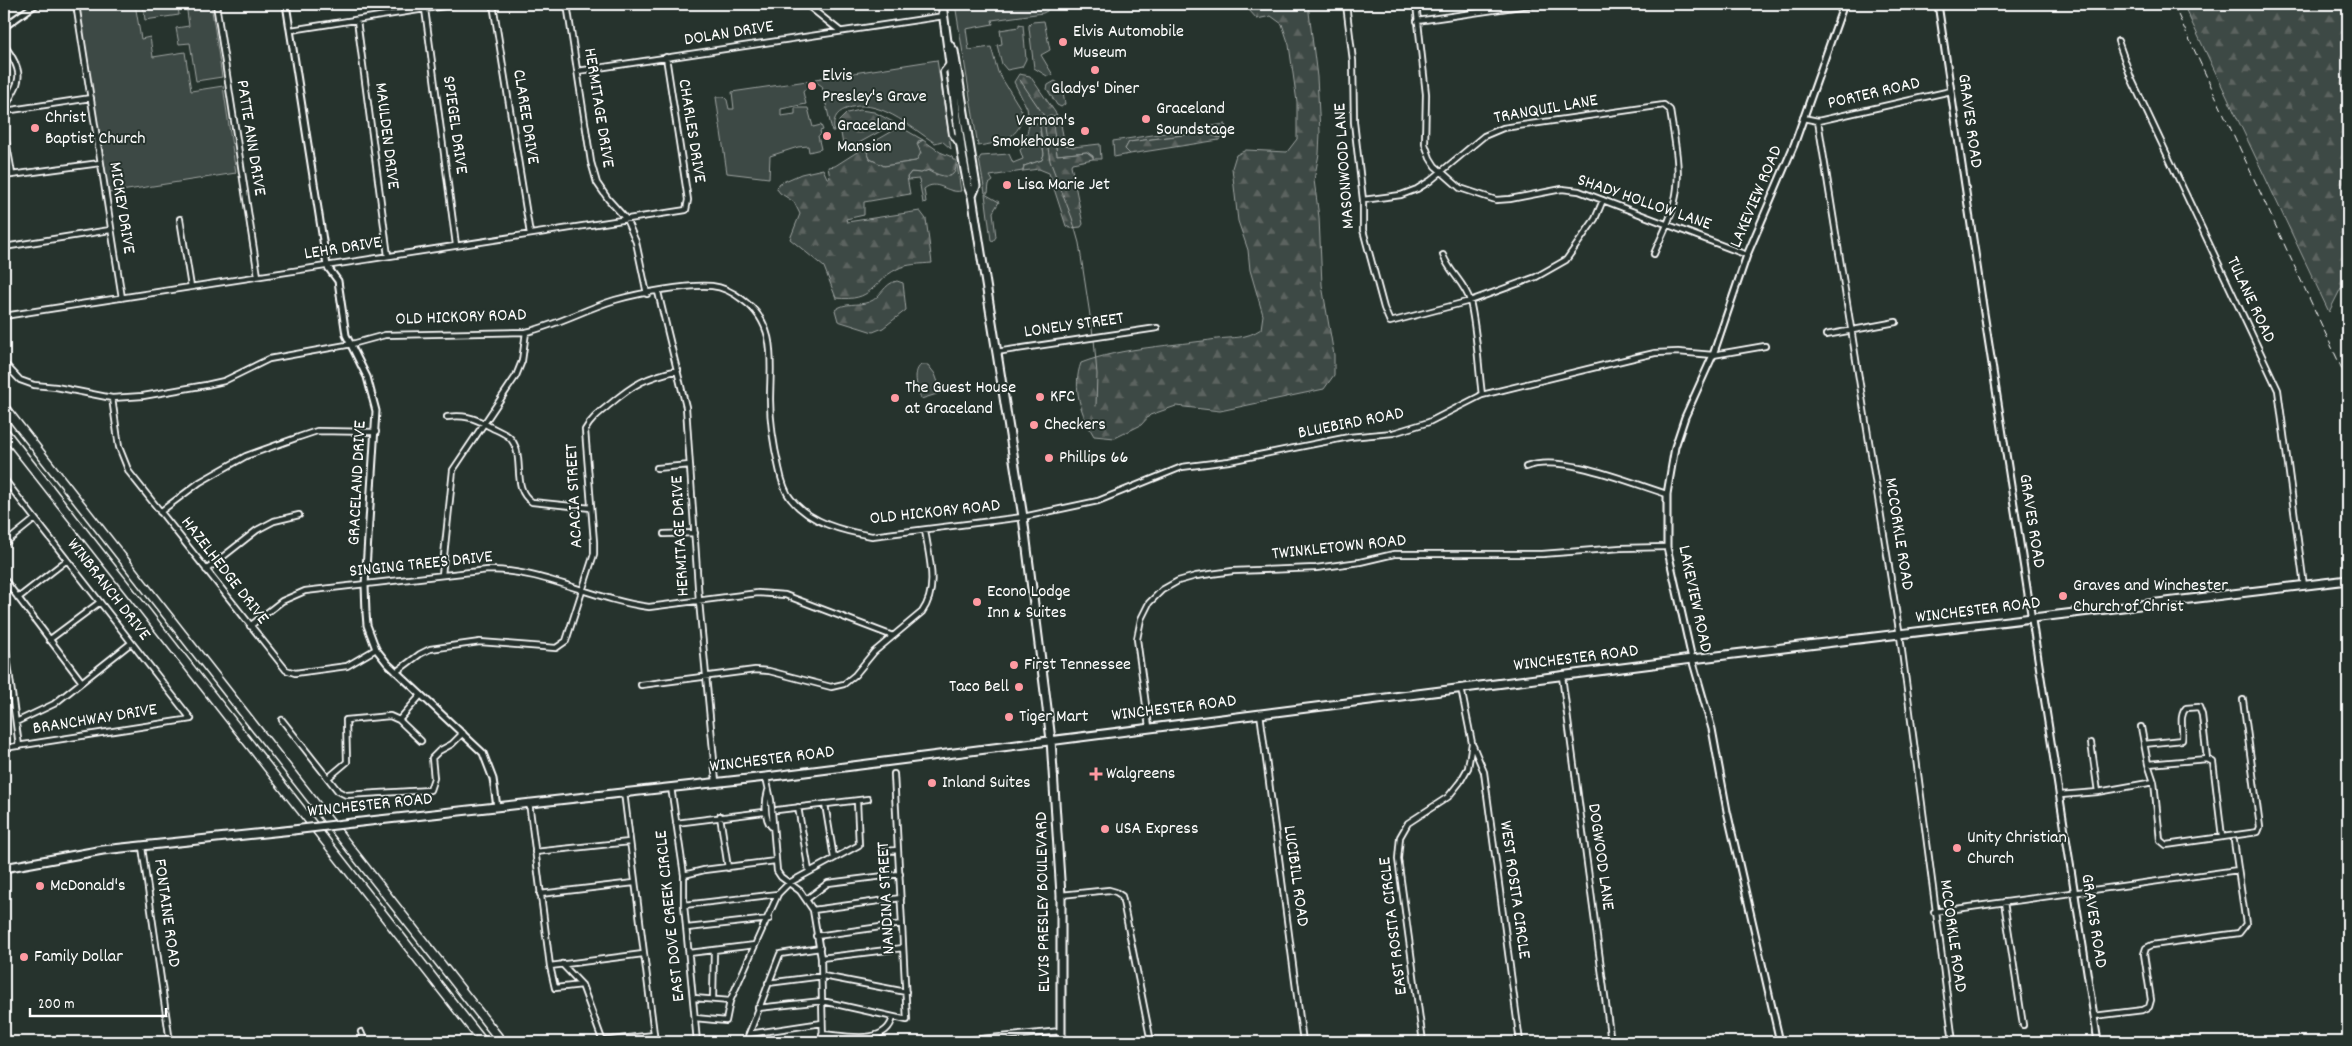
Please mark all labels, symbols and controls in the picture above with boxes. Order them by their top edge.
street label: DOLAN DRIVE [682,15,776,53]
place label: Elvis Automobile Museum [1073,20,1184,66]
marker: Elvis Automobile Museum [1057,36,1069,48]
street label: HERMITAGE DRIVE [576,46,620,170]
place label: Elvis Presley's Grave [822,64,927,110]
marker: Gladys' Diner [1089,64,1101,76]
street label: CLAREE DRIVE [505,68,545,166]
street label: PORTER ROAD [1826,71,1922,117]
street label: GRAVES ROAD [1950,72,1988,170]
street label: SPIEGEL DRIVE [435,74,473,176]
street label: CHARLES DRIVE [670,77,712,185]
place label: Gladys' Diner [1051,77,1139,102]
street label: PATTE ANN DRIVE [229,78,271,198]
marker: Elvis Presley's Grave [806,80,818,92]
street label: MAULDEN DRIVE [367,81,405,191]
street label: TRANQUIL LANE [1492,89,1600,131]
place label: Graceland Soundstage [1156,97,1235,143]
street label: MASONWOOD LANE [1328,102,1362,230]
place label: Christ Baptist Church [45,106,146,152]
place label: Vernon's Smokehouse [992,109,1075,155]
marker: Graceland Soundstage [1140,113,1152,125]
place label: Graceland Mansion [837,114,906,160]
marker: Christ Baptist Church [29,122,41,134]
marker: Vernon's Smokehouse [1079,125,1091,137]
marker: Graceland Mansion [821,130,833,142]
street label: LAKEVIEW ROAD [1724,142,1790,252]
street label: MICKEY DRIVE [101,160,141,256]
street label: SHADY HOLLOW LANE [1574,168,1714,238]
place label: Lisa Marie Jet [1017,173,1110,198]
marker: Lisa Marie Jet [1001,179,1013,191]
street label: LEHR DRIVE [302,231,384,267]
street label: TULANE ROAD [2219,253,2281,347]
street label: OLD HICKORY ROAD [395,303,527,333]
street label: LONELY STREET [1023,307,1125,345]
place label: The Guest House at Graceland [905,376,1016,422]
place label: KFC [1050,385,1075,410]
marker: KFC [1034,391,1046,403]
marker: The Guest House at Graceland [889,392,901,404]
street label: BLUEBIRD ROAD [1296,401,1406,447]
place label: Checkers [1044,413,1106,438]
marker: Checkers [1028,419,1040,431]
street label: GRACELAND DRIVE [342,420,374,546]
street label: ACACIA STREET [560,443,590,549]
place label: Phillips 66 [1059,446,1128,471]
marker: Phillips 66 [1043,452,1055,464]
street label: GRAVES ROAD [2011,472,2051,570]
street label: HERMITAGE DRIVE [665,475,697,597]
street label: MCCORKLE ROAD [1877,476,1919,592]
street label: OLD HICKORY ROAD [868,494,1002,532]
street label: HAZELHEDGE DRIVE [174,512,274,630]
street label: TWINKLETOWN ROAD [1271,529,1407,567]
street label: WINBRANCH DRIVE [60,534,156,646]
street label: LAKEVIEW ROAD [1670,543,1718,655]
street label: SINGING TREES DRIVE [348,545,494,585]
place label: Graves and Winchester Church of Christ [2073,574,2228,620]
place label: Econo Lodge Inn & Suites [987,580,1071,626]
marker: Graves and Winchester Church of Christ [2057,590,2069,602]
street label: WINCHESTER ROAD [1914,591,2042,631]
marker: Econo Lodge Inn & Suites [971,596,983,608]
street label: WINCHESTER ROAD [1512,639,1640,679]
place label: First Tennessee [1024,653,1131,678]
marker: First Tennessee [1008,659,1020,671]
place label: Taco Bell [949,675,1010,700]
marker: Taco Bell [1013,681,1025,693]
street label: WINCHESTER ROAD [1110,689,1238,729]
street label: BRANCHWAY DRIVE [31,698,159,742]
place label: Tiger Mart [1019,705,1089,730]
marker: Tiger Mart [1003,711,1015,723]
street label: WINCHESTER ROAD [708,740,836,780]
place label: Walgreens [1106,762,1175,787]
marker: Walgreens [1090,768,1102,780]
place label: Inland Suites [942,771,1031,796]
marker: Inland Suites [926,777,938,789]
street label: WINCHESTER ROAD [306,787,434,825]
street label: DOGWOOD LANE [1580,802,1620,912]
street label: ELVIS PRESLEY BOULEVARD [1030,811,1058,993]
place label: USA Express [1115,817,1198,842]
street label: WEST ROSITA CIRCLE [1492,819,1536,961]
marker: USA Express [1099,823,1111,835]
street label: LUCIBILL ROAD [1276,824,1314,928]
place label: Unity Christian Church [1967,826,2067,872]
street label: EAST DOVE CREEK CIRCLE [650,829,692,1003]
street label: NANDINA STREET [872,841,902,955]
marker: Unity Christian Church [1951,842,1963,854]
street label: EAST ROSITA CIRCLE [1373,856,1415,996]
street label: FONTAINE ROAD [146,857,186,969]
street label: GRAVES ROAD [2073,872,2113,970]
place label: McDonald's [50,874,126,899]
street label: MCCORKLE ROAD [1932,878,1972,994]
marker: McDonald's [34,880,46,892]
place label: Family Dollar [34,945,123,970]
marker: Family Dollar [18,951,30,963]
scale bar [30,986,166,1018]
text: 200 m [38,994,75,1016]

